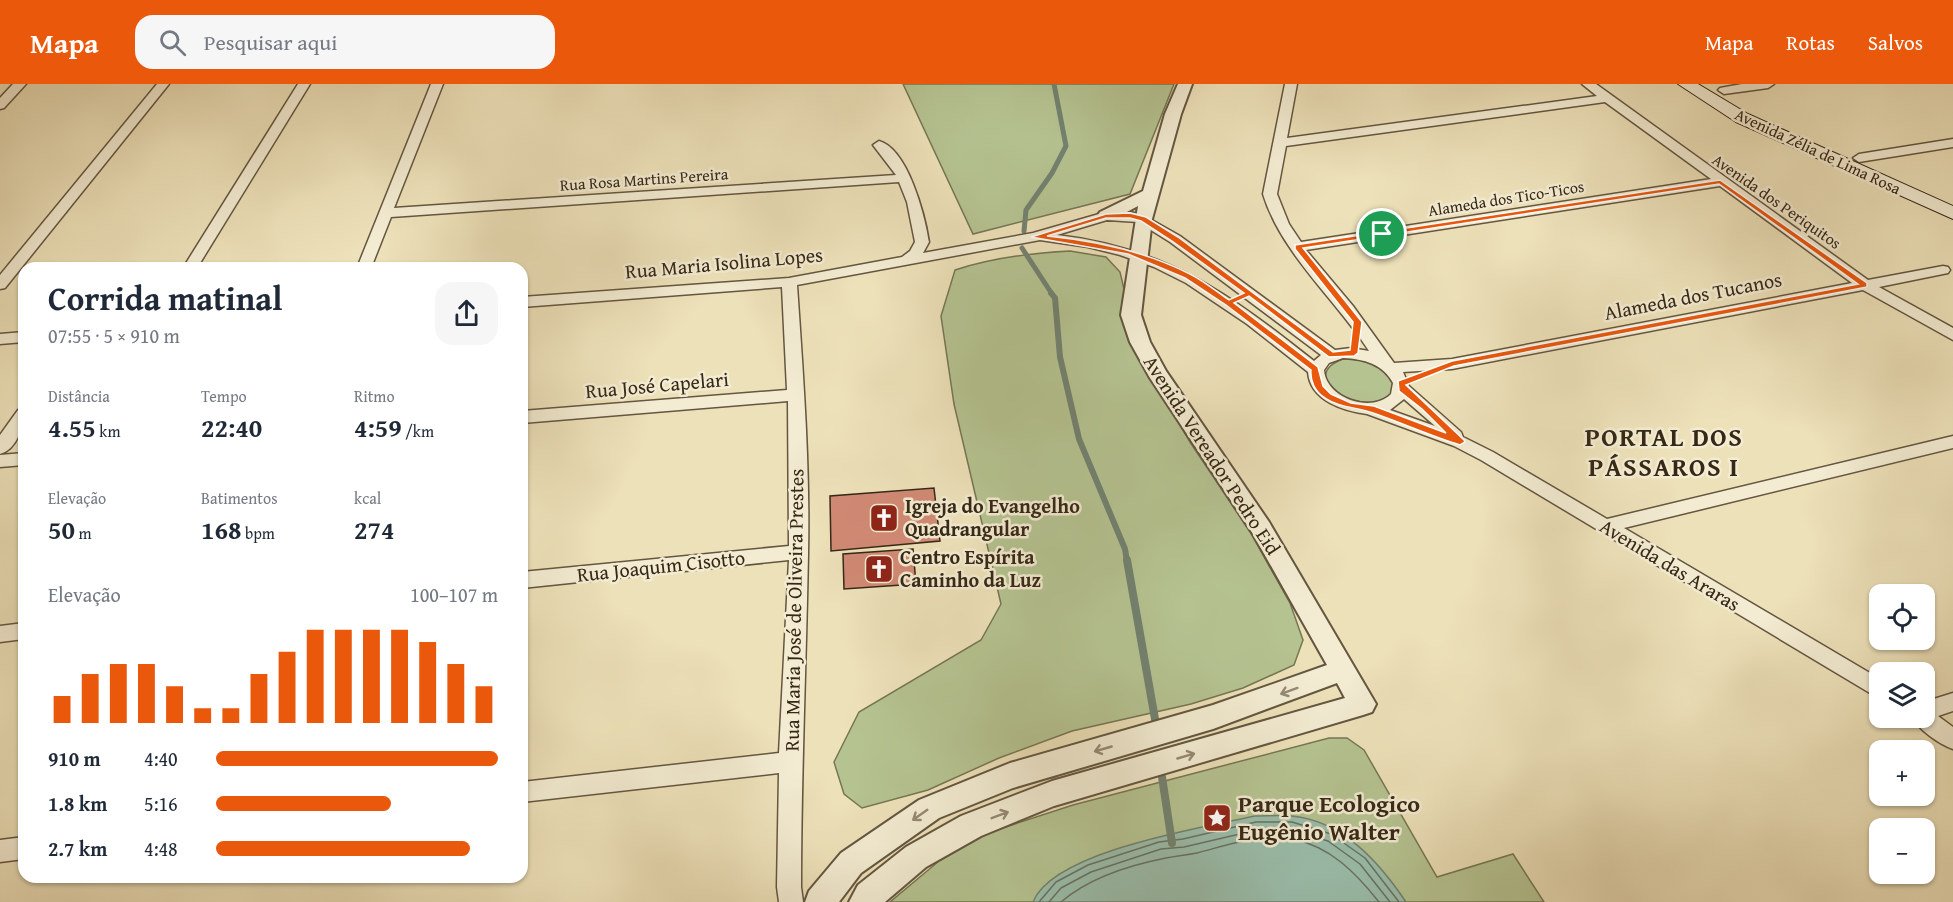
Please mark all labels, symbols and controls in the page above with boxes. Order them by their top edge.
search box [135,15,555,69]
text: Mapa [30,22,99,63]
icon: search [156,26,189,59]
text: Pesquisar aqui [204,26,337,58]
text: Mapa [1705,27,1753,58]
text: Rotas [1786,27,1835,58]
text: Salvos [1868,27,1923,58]
street label: Avenida Zélia de Lima Rosa [1731,102,1905,200]
street label: Avenida dos Periquitos [1708,147,1846,255]
street label: Rua Rosa Martins Pereira [559,161,729,197]
street label: Alameda dos Tico-Ticos [1426,174,1586,222]
pin [1356,208,1407,259]
icon: arrive [1365,217,1398,250]
street label: Rua Maria Isolina Lopes [624,239,824,286]
street label: Alameda dos Tucanos [1602,264,1784,327]
text: Corrida matinal [48,274,282,322]
button: share [435,282,498,345]
text: 07:55 · 5 × 910 m [48,321,180,350]
street label: Avenida Vereador Pedro Eid [1137,349,1288,561]
street label: Rua José Capelari [584,364,730,405]
text: Distância [48,384,110,408]
text: Tempo [201,384,247,408]
text: Ritmo [354,384,395,408]
text: 4.55 [48,408,96,447]
text: 22:40 [201,408,262,447]
text: 4:59 [354,408,402,447]
district label: PORTAL DOS PÁSSAROS I [1585,417,1743,486]
text: km [96,419,120,443]
text: /km [402,419,434,443]
street label: Rua Maria José de Oliveira Prestes [777,468,810,752]
text: Elevação [48,486,106,510]
text: Batimentos [201,486,278,510]
text: kcal [354,486,381,510]
place label: Igreja do Evangelho Quadrangular [905,491,1080,543]
church icon: Igreja do Evangelho Quadrangular [868,502,900,534]
text: 50 [48,510,75,549]
text: 168 [201,510,241,549]
text: 274 [354,510,394,549]
street label: Avenida das Araras [1595,511,1746,618]
text: m [75,521,92,545]
text: bpm [241,521,275,545]
street label: Rua Joaquim Cisotto [575,542,746,589]
place label: Centro Espírita Caminho da Luz [900,542,1041,594]
church icon: Centro Espírita Caminho da Luz [863,553,895,585]
text: Elevação [48,580,121,609]
text: 100–107 m [410,580,498,609]
map controls [1869,584,1935,884]
button: locate [1869,584,1935,650]
button: layers [1869,662,1935,728]
one-way arrow [1280,686,1299,697]
button: + [1869,740,1935,806]
text: 910 m [48,744,101,773]
text: 4:40 [144,744,178,773]
one-way arrow [1094,744,1113,755]
one-way arrow [1176,750,1195,761]
place label: Parque Ecologico Eugênio Walter [1238,786,1420,849]
text: 1.8 km [48,789,107,818]
text: 5:16 [144,789,178,818]
place icon: Parque Ecologico Eugênio Walter [1201,802,1233,834]
one-way arrow [991,808,1009,819]
one-way arrow [912,809,929,821]
button: − [1869,818,1935,884]
text: 2.7 km [48,834,107,863]
text: 4:48 [144,834,178,863]

